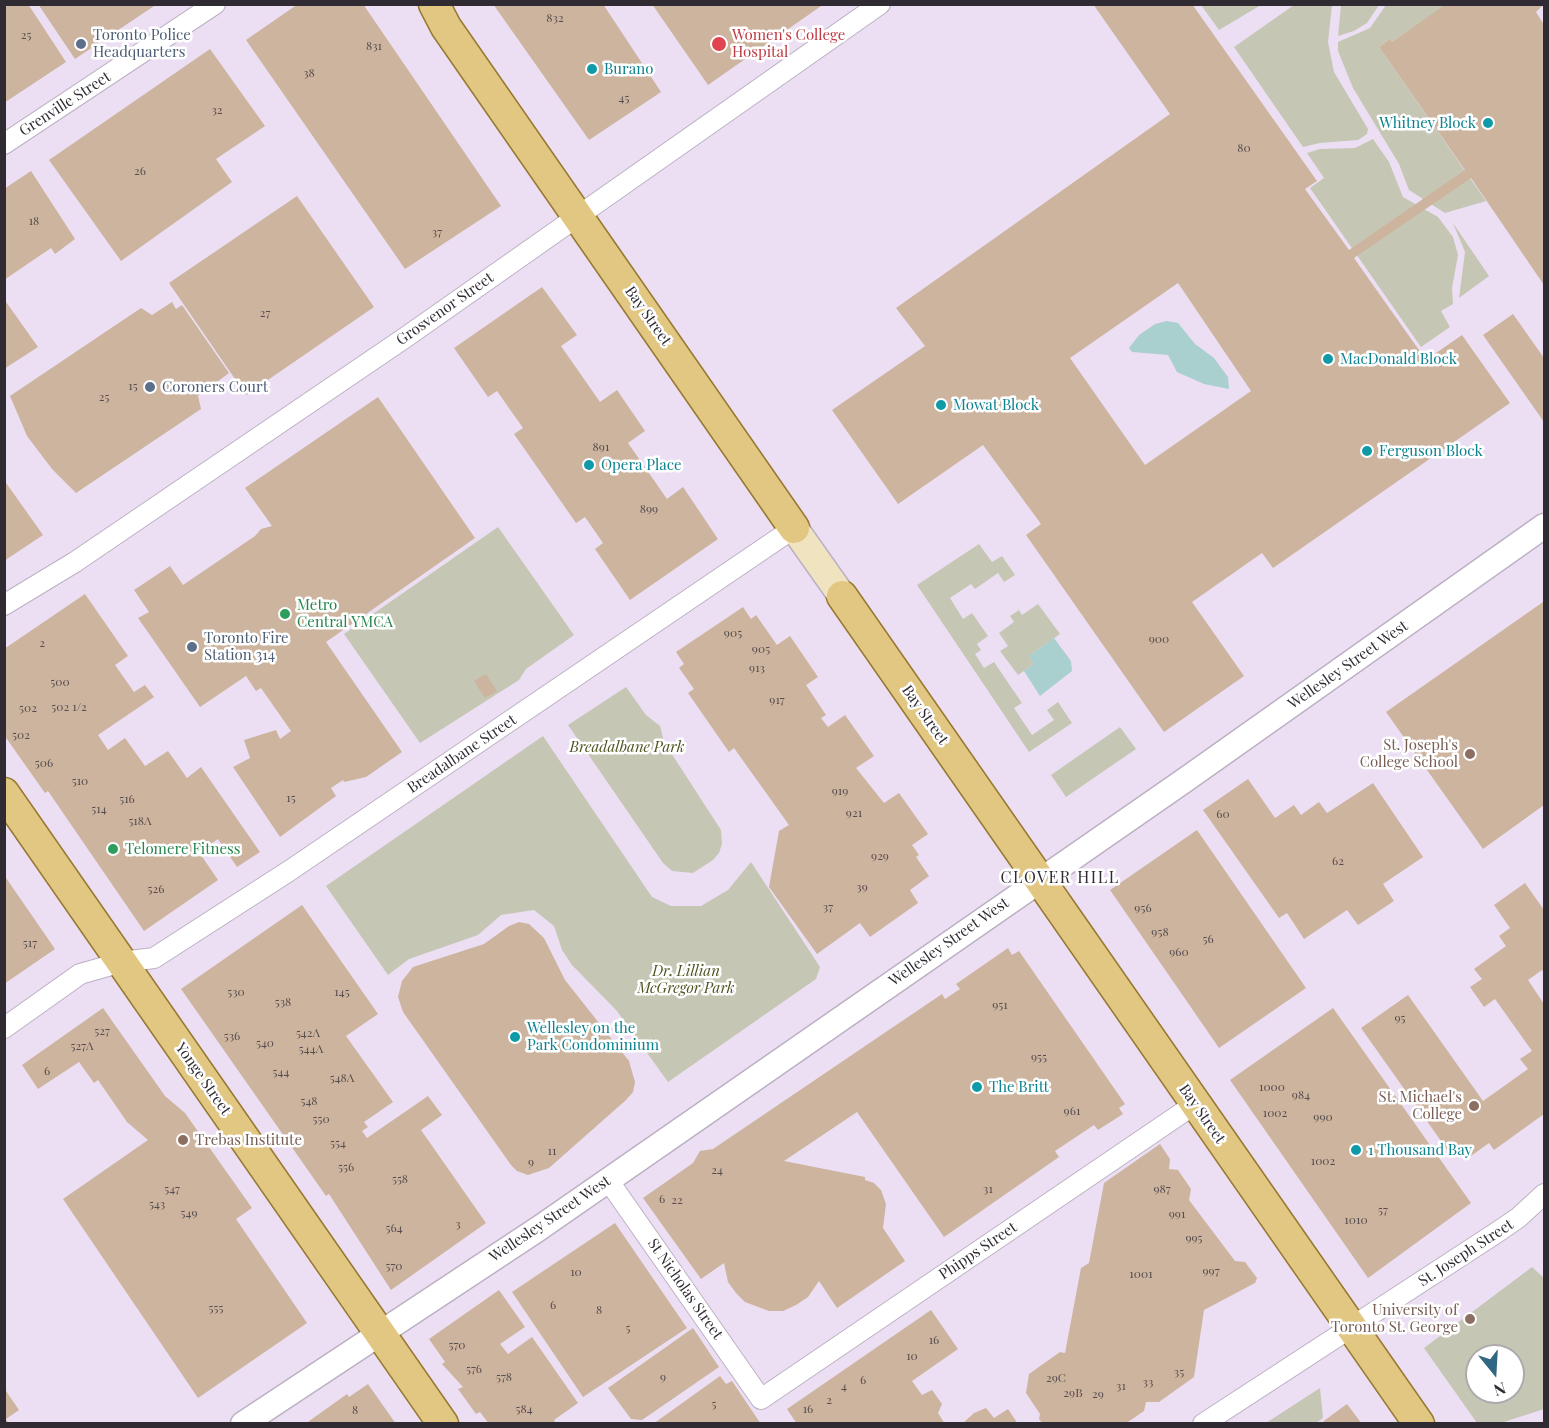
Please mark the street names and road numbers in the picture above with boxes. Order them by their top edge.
street label: Grenville Street [16,68,114,140]
street label: Grosvenor Street [393,269,497,349]
street label: Bay Street [621,283,675,349]
street label: Wellesley Street West [1285,617,1411,713]
street label: Bay Street [898,682,952,748]
street label: Breadalbane Street [404,711,520,797]
street label: Wellesley Street West [886,894,1012,990]
street label: Yonge Street [171,1039,235,1119]
street label: Bay Street [1175,1081,1229,1147]
street label: Wellesley Street West [486,1172,614,1266]
street label: St. Joseph Street [1415,1216,1517,1290]
street label: Phipps Street [936,1218,1020,1284]
street label: St Nicholas Street [644,1235,726,1343]

